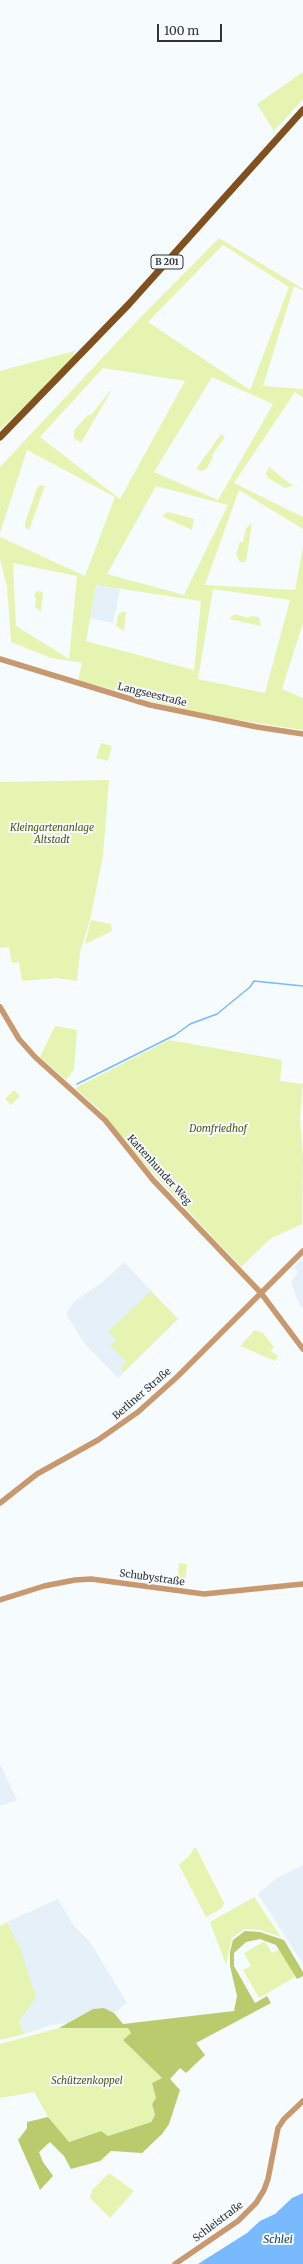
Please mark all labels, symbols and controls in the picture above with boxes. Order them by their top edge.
scale bar [159,16,224,42]
text: 100 m [164,23,199,38]
road number: B 201 [151,255,183,269]
street label: Langseestraße [116,681,188,709]
park label: Kleingartenanlage Altstadt [10,822,94,846]
park label: Domfriedhof [189,1123,247,1135]
street label: Kattenhunder Weg [124,1132,194,1208]
street label: Berliner Straße [111,1366,173,1422]
street label: Schubystraße [119,1567,185,1589]
park label: Schützenkoppel [51,2075,123,2087]
street label: Schleistraße [191,2199,245,2245]
water label: Schlei [263,2233,293,2247]

